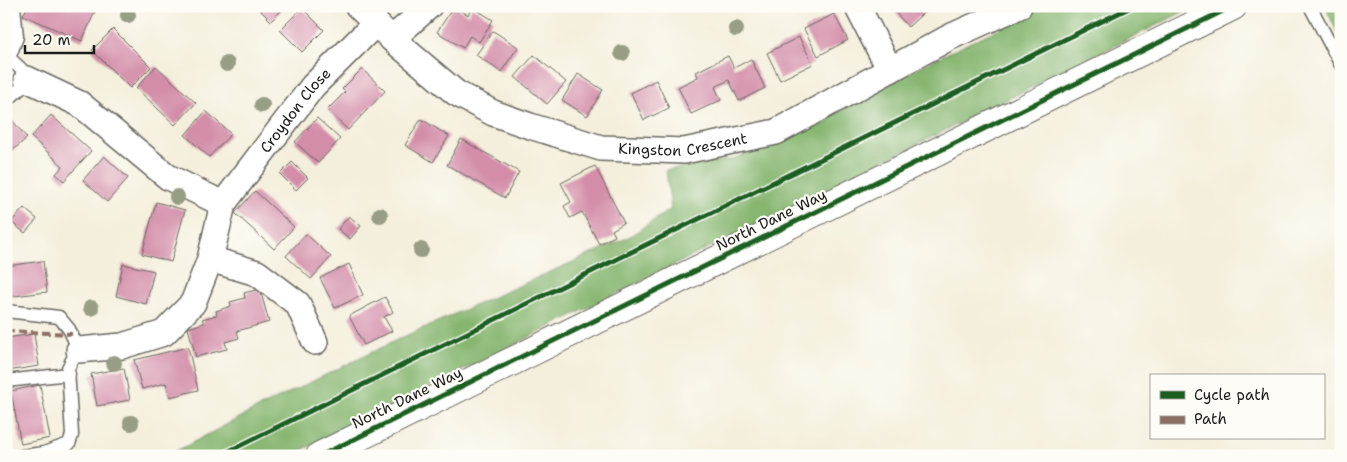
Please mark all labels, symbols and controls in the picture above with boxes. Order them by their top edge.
scale bar [25,22,94,54]
text: 20 m [32,30,71,50]
street label: Croydon Close [256,64,335,157]
street label: Kingston Crescent [618,128,749,161]
street label: North Dane Way [712,185,830,255]
street label: North Dane Way [348,363,466,433]
legend [1150,374,1324,440]
text: Cycle path [1194,385,1270,405]
text: Path [1194,409,1227,429]

